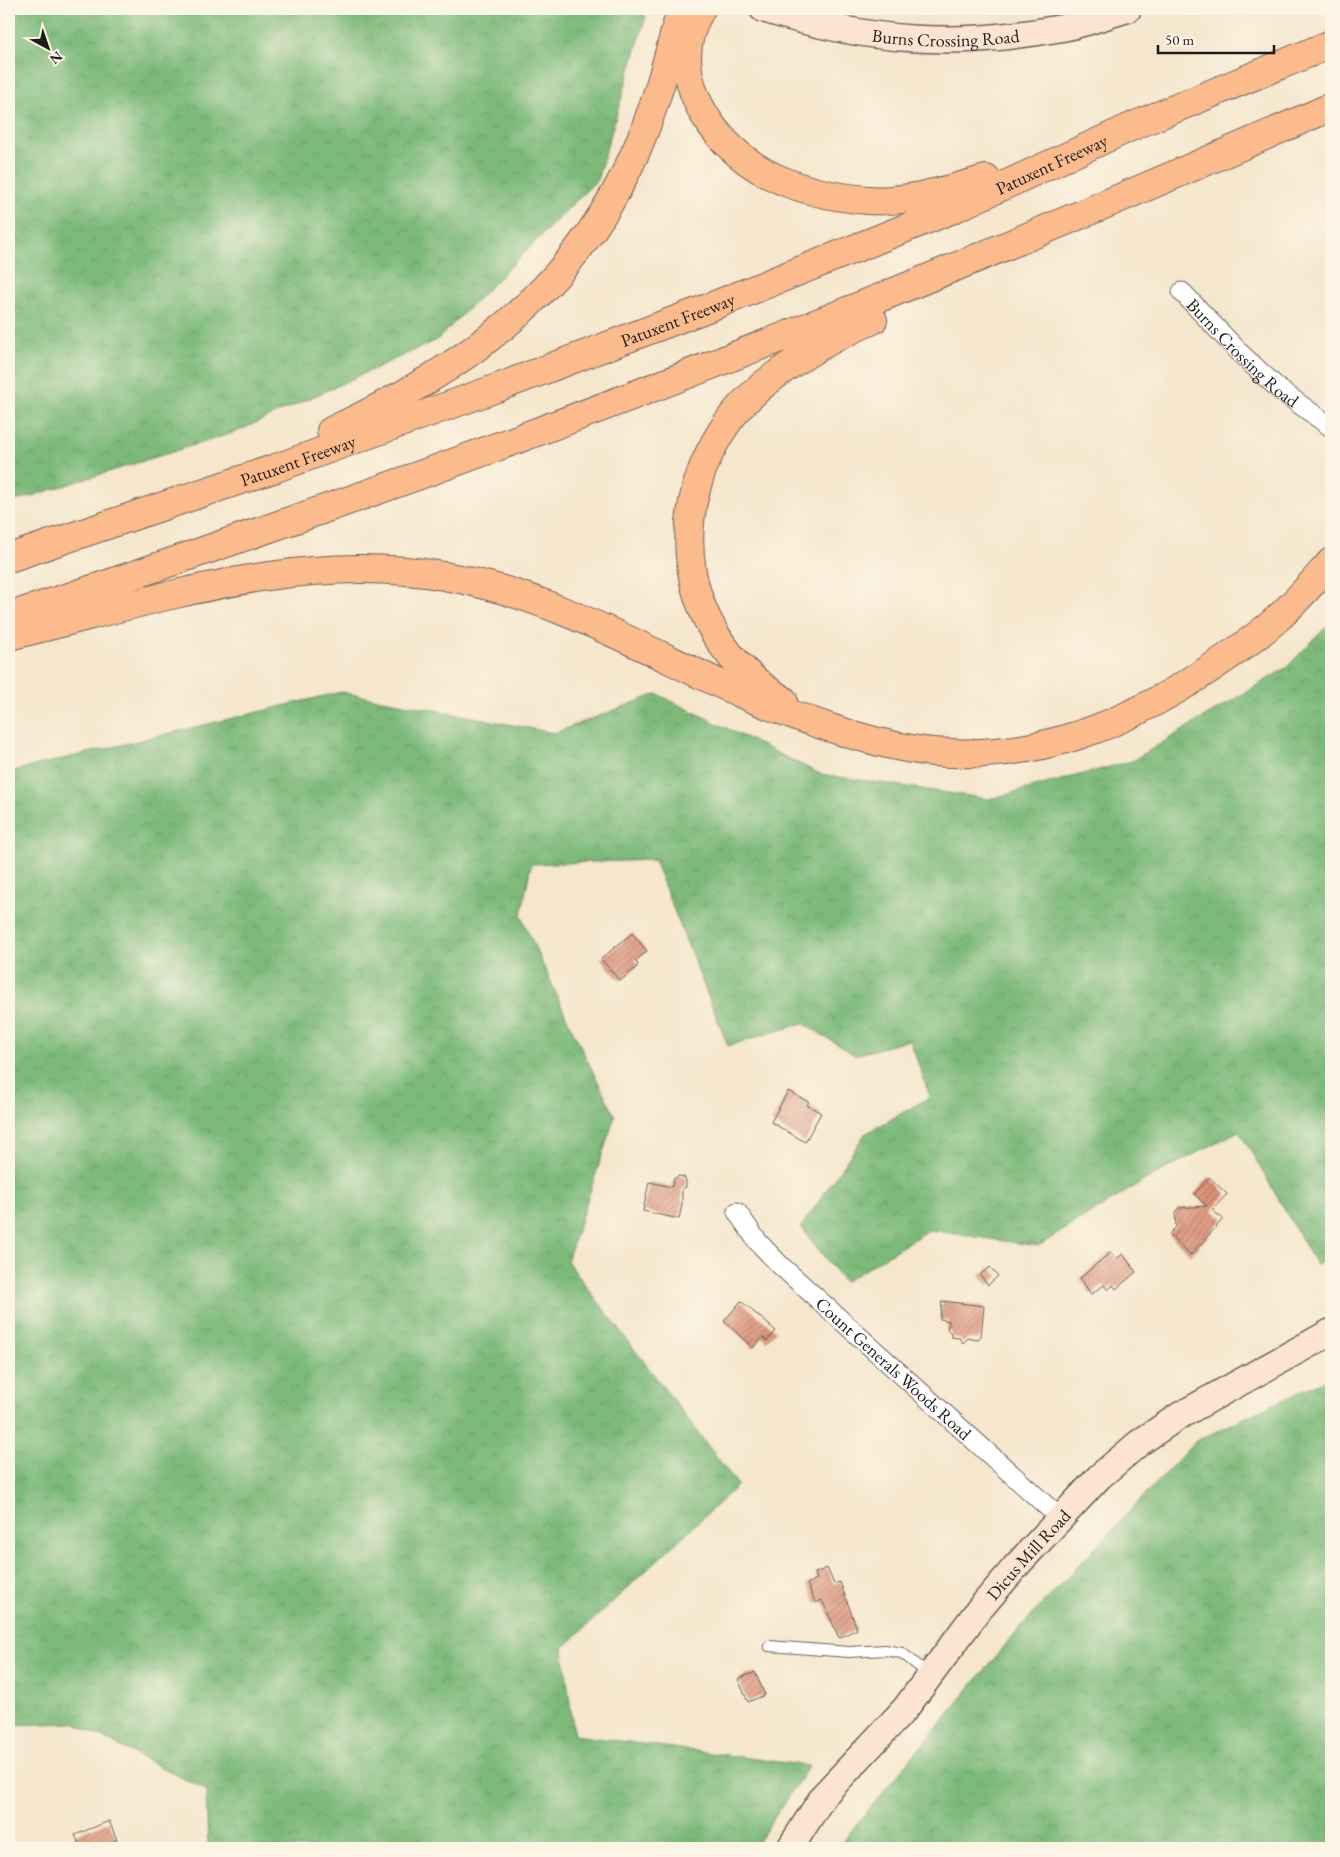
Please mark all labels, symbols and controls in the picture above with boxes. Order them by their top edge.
north arrow [22,22,72,72]
scale bar [1158,22,1274,54]
street label: Burns Crossing Road [871,23,1021,51]
text: 50 m [1165,30,1194,49]
text: N [46,47,66,69]
street label: Patuxent Freeway [992,128,1111,199]
street label: Patuxent Freeway [617,287,738,352]
street label: Burns Crossing Road [1182,293,1305,412]
street label: Patuxent Freeway [237,429,359,491]
street label: Count Generals Woods Road [811,1292,977,1445]
street label: Dicus Mill Road [981,1503,1076,1604]

